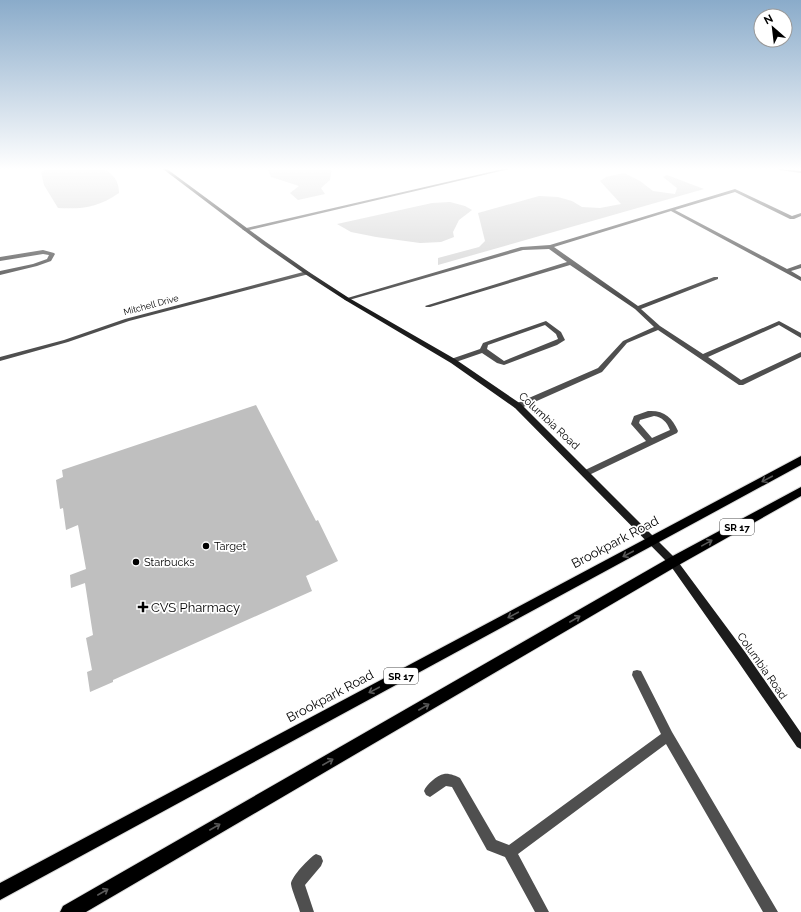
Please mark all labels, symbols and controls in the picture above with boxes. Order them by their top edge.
north arrow [753,8,793,48]
text: N [762,12,775,27]
street label: Mitchell Drive [122,293,180,317]
street label: Columbia Road [516,390,582,452]
one-way arrow [761,475,773,483]
street label: Brookpark Road [569,513,661,571]
road number: SR 17 [720,519,754,535]
one-way arrow [701,539,713,547]
place label: Target [214,540,246,553]
marker: Target [201,541,211,551]
one-way arrow [622,550,634,558]
place label: Starbucks [144,556,195,569]
marker: Starbucks [131,557,141,567]
place label: CVS Pharmacy [151,600,240,615]
marker: CVS Pharmacy [138,602,148,612]
one-way arrow [507,612,519,620]
one-way arrow [569,615,581,623]
street label: Columbia Road [734,630,790,702]
street label: Brookpark Road [284,667,376,725]
road number: SR 17 [384,668,418,684]
one-way arrow [368,687,380,694]
one-way arrow [418,702,430,710]
one-way arrow [322,758,334,766]
one-way arrow [209,823,221,831]
one-way arrow [97,888,109,896]

